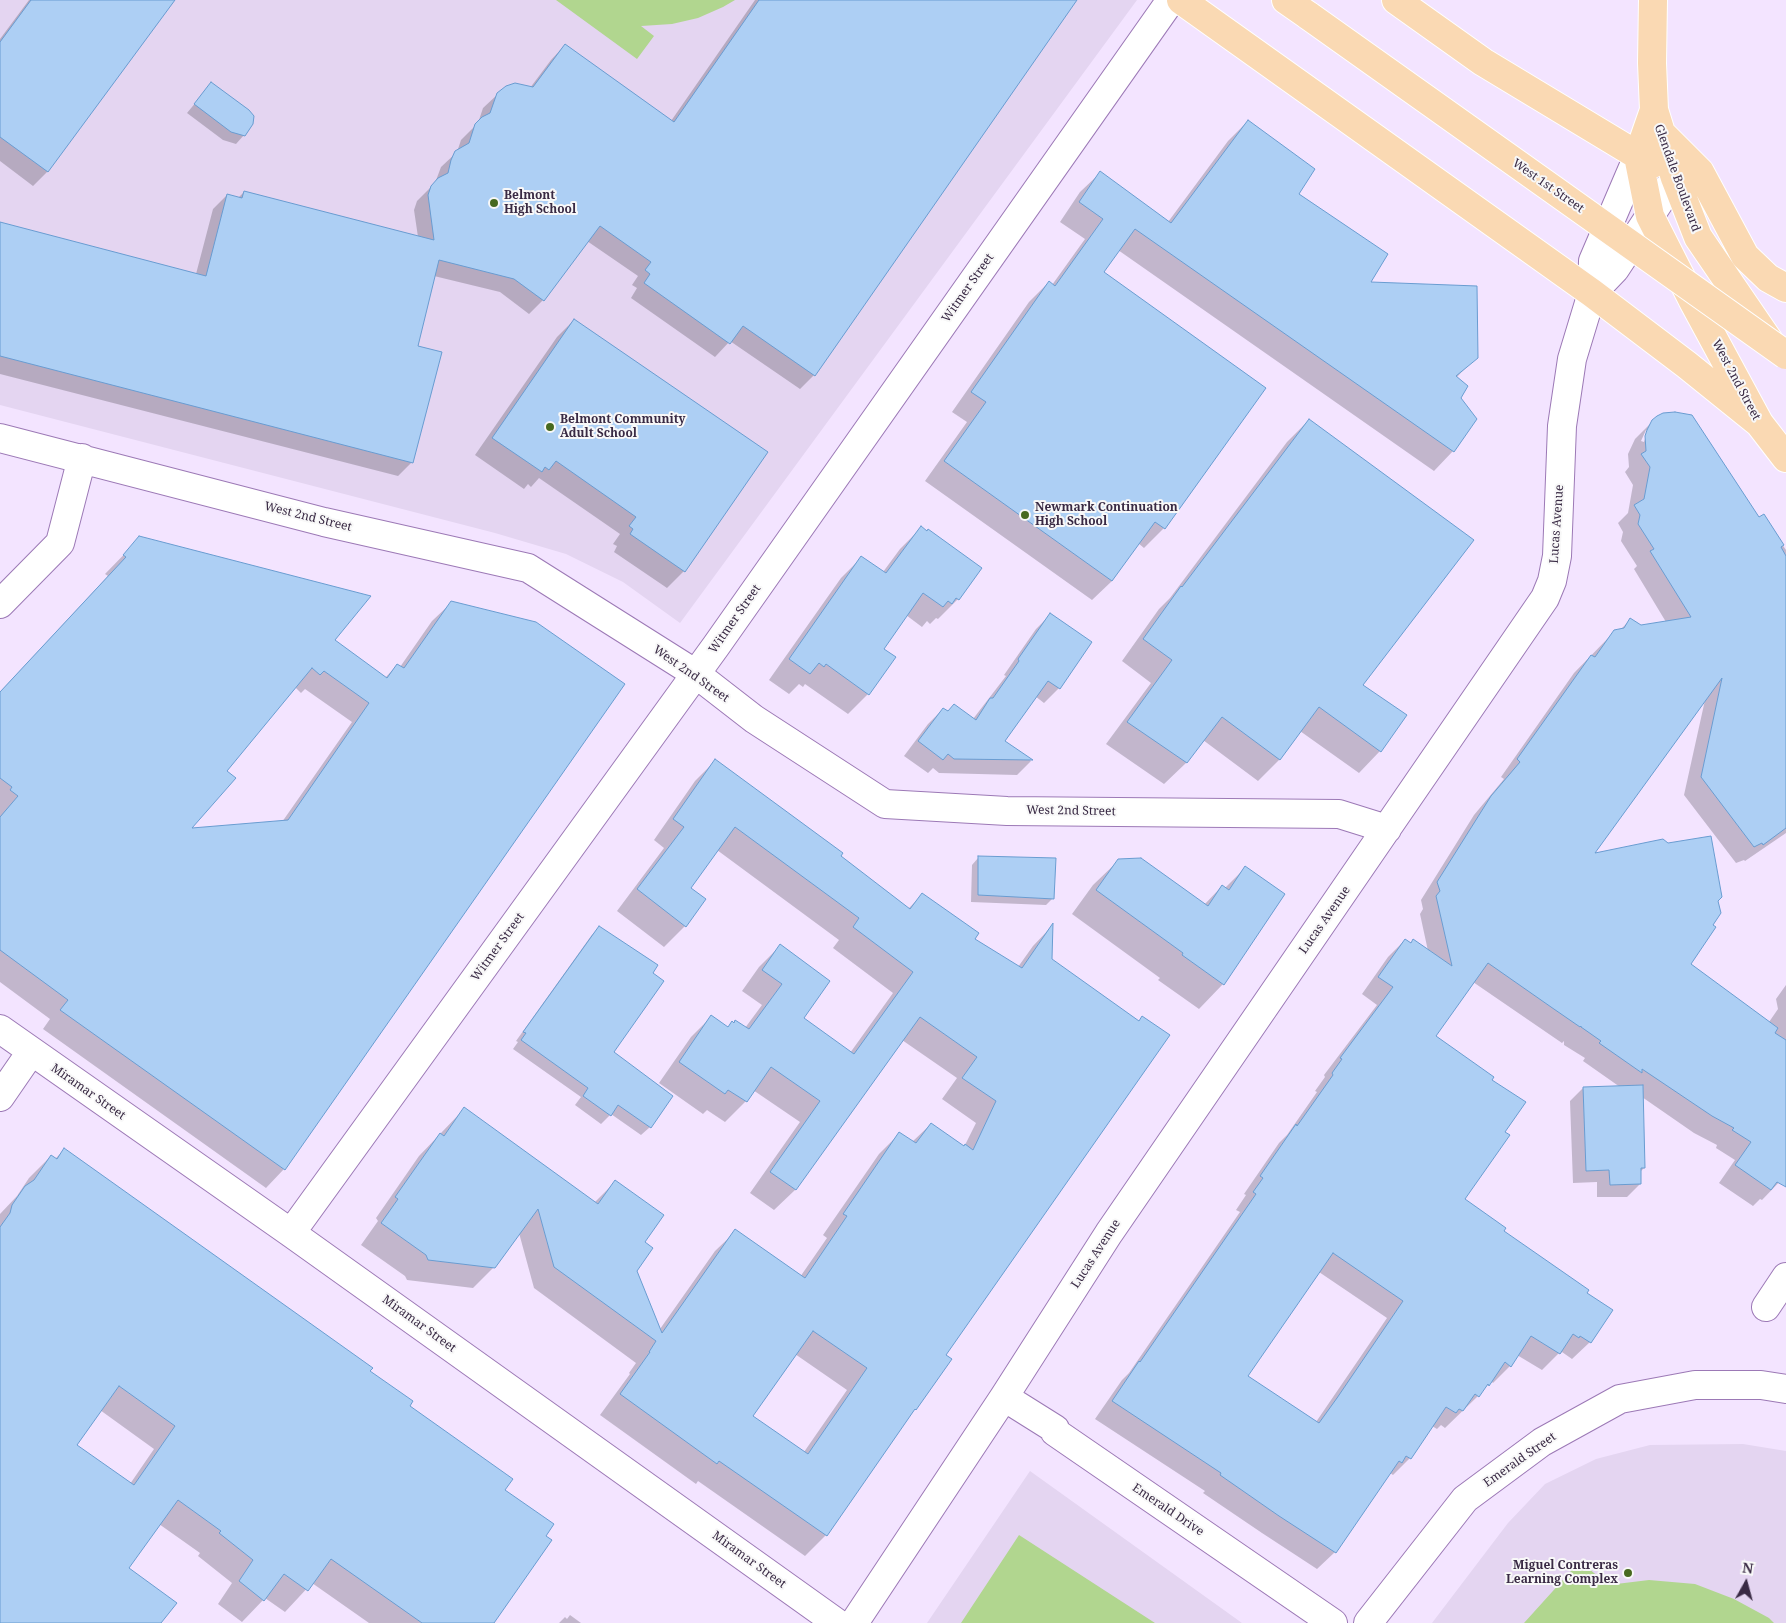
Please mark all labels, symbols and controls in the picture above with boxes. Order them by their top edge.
street label: Glendale Boulevard [1651,122,1703,234]
street label: West 1st Street [1509,156,1587,216]
place label: Belmont High School [504,189,576,217]
marker: Belmont High School [488,197,500,209]
street label: Witmer Street [939,251,997,325]
street label: West 2nd Street [1709,337,1763,423]
place label: Belmont Community Adult School [560,413,685,441]
marker: Belmont Community Adult School [544,421,556,433]
street label: Lucas Avenue [1547,484,1567,564]
street label: West 2nd Street [263,499,353,535]
place label: Newmark Continuation High School [1035,501,1178,529]
marker: Newmark Continuation High School [1019,509,1031,521]
street label: Witmer Street [706,582,764,656]
street label: West 2nd Street [650,642,732,706]
street label: West 2nd Street [1026,803,1116,819]
street label: Lucas Avenue [1296,883,1354,957]
street label: Witmer Street [468,910,528,984]
street label: Miramar Street [48,1061,128,1123]
street label: Lucas Avenue [1068,1217,1124,1291]
street label: Miramar Street [379,1292,459,1356]
street label: Emerald Street [1481,1430,1559,1490]
street label: Emerald Drive [1129,1481,1207,1539]
street label: Miramar Street [709,1528,789,1592]
north arrow [1721,1558,1771,1608]
text: N [1741,1558,1755,1578]
place label: Miguel Contreras Learning Complex [1506,1559,1618,1587]
marker: Miguel Contreras Learning Complex [1622,1567,1634,1579]

